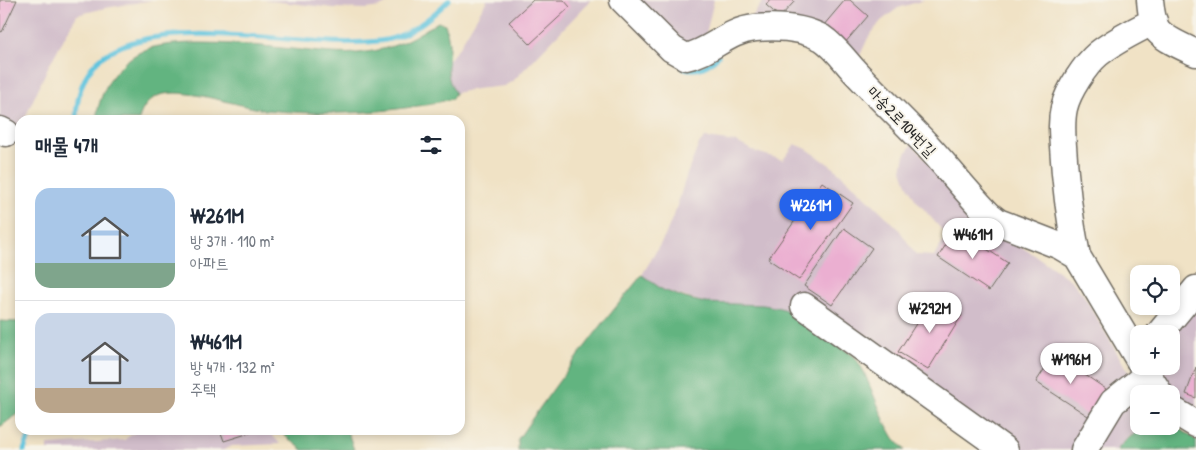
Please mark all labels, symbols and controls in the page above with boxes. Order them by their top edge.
street label: 마송2로104번길 [863,81,942,161]
text: 매물 4개 [35,131,98,160]
icon: filters [417,131,445,159]
pin: ₩261M [776,188,846,231]
text: ₩261M [790,194,832,216]
text: ₩261M [190,201,244,230]
icon: home [75,208,135,268]
pin: ₩461M [938,218,1008,260]
text: ₩461M [953,223,993,245]
text: 방 3개 · 110 m² [190,230,274,252]
text: 아파트 [190,252,229,274]
map controls [1130,265,1180,435]
button: locate [1130,265,1180,315]
pin: ₩292M [895,292,965,334]
text: ₩292M [909,297,951,319]
button: + [1130,325,1180,375]
text: ₩461M [190,327,242,356]
icon: home [75,333,135,393]
pin: ₩196M [1036,342,1106,385]
text: ₩196M [1051,348,1091,370]
text: 방 4개 · 132 m² [190,356,275,378]
text: 주택 [190,378,216,400]
button: − [1130,385,1180,435]

